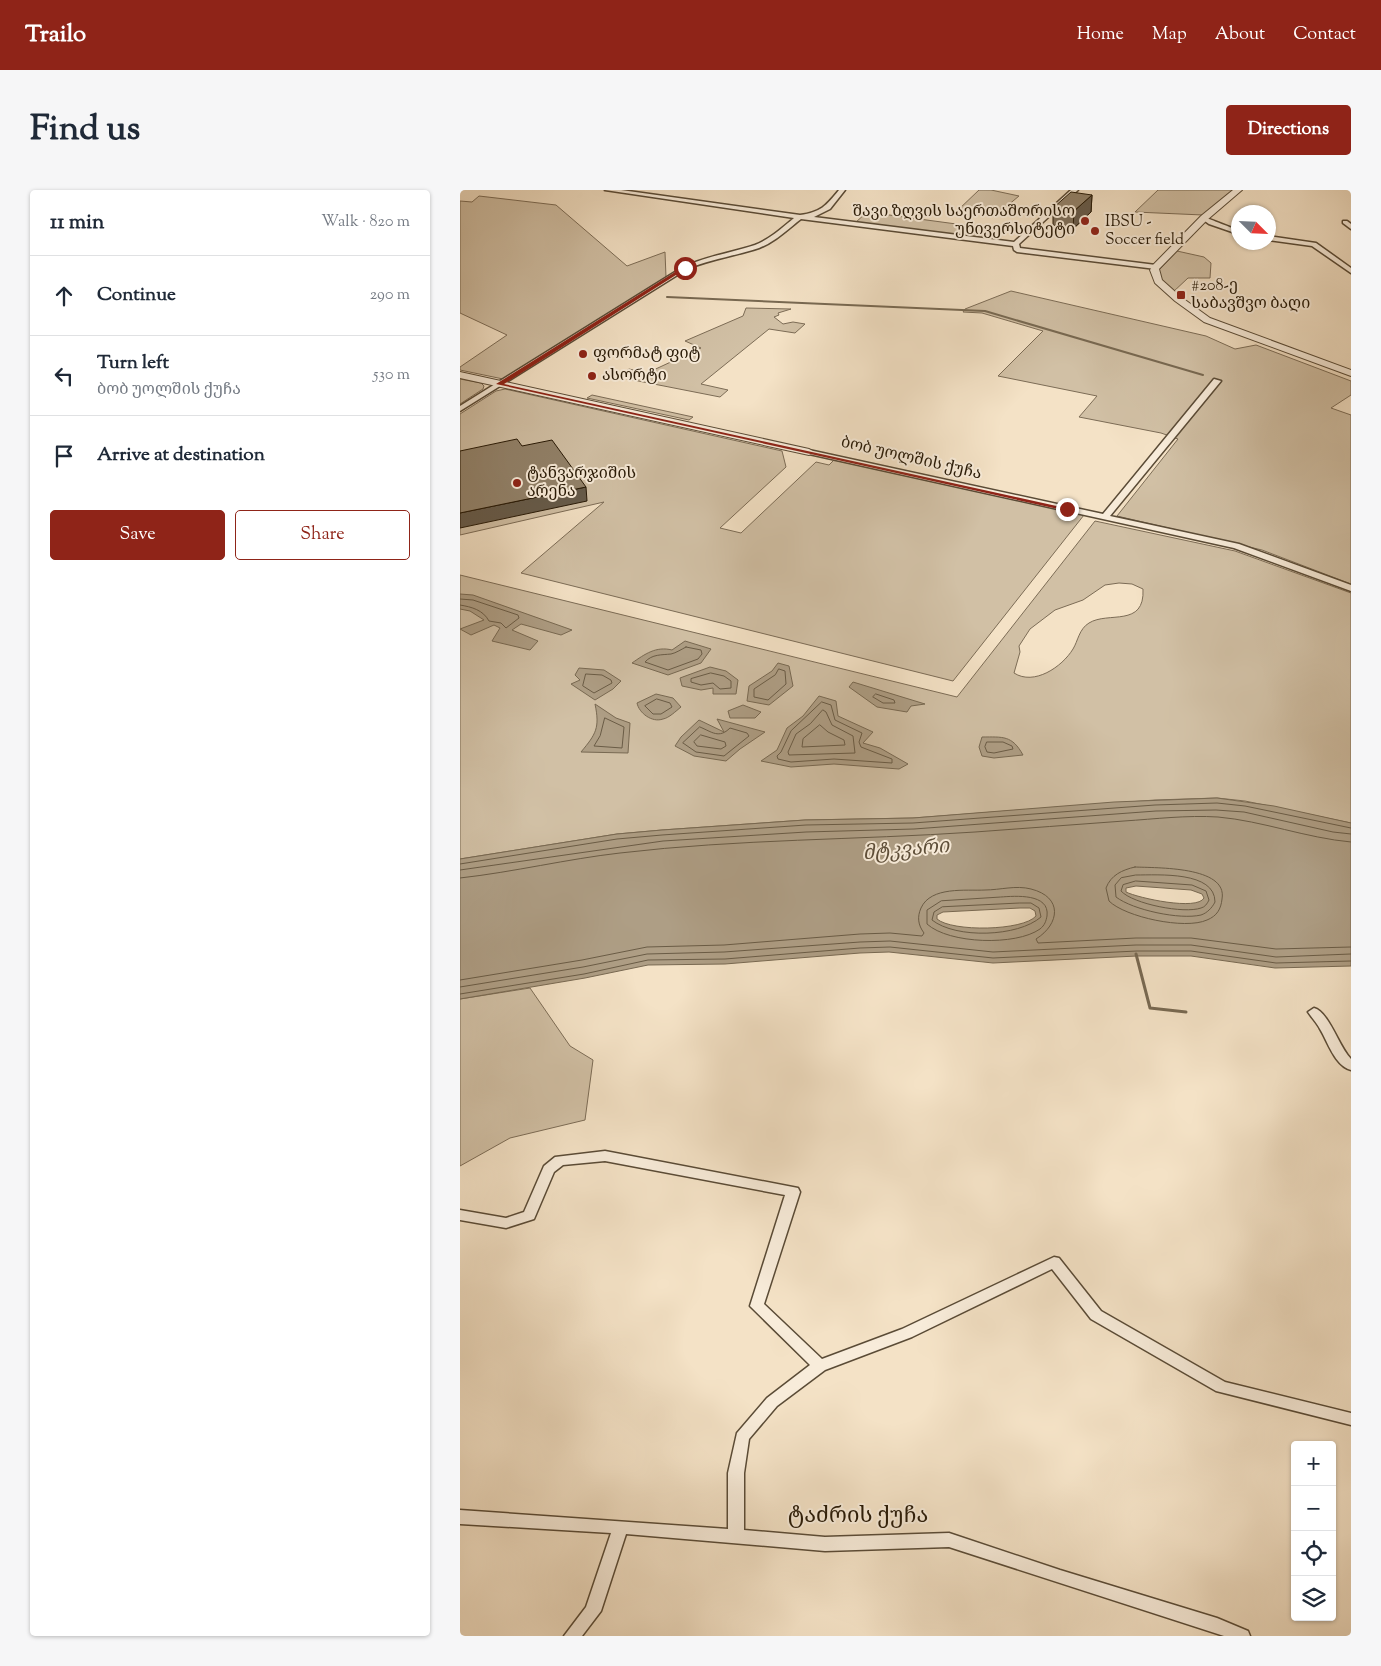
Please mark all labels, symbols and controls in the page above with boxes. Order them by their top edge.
text: Trailo [25,18,86,52]
text: Home [1077,22,1124,48]
text: Map [1152,22,1187,48]
text: About [1215,22,1265,48]
text: Contact [1293,22,1356,48]
text: Find us [30,105,140,156]
button: Directions [1226,105,1351,155]
place label: შავი ზღვის საერთაშორისო უნივერსიტეტი [853,201,1075,242]
north arrow [1231,205,1276,250]
text: 11 min [50,208,105,238]
text: Walk · 820 m [321,211,410,234]
place label: IBSU - Soccer field [1105,211,1184,252]
marker: შავი ზღვის საერთაშორისო უნივერსიტეტი [1079,215,1091,227]
marker: IBSU - Soccer field [1089,225,1101,237]
route start [674,257,697,280]
place label: #208-ე საბავშვო ბაღი [1191,275,1310,316]
icon: ahead [50,282,78,310]
text: Continue [97,282,176,309]
text: 290 m [370,284,410,307]
marker: #208-ე საბავშვო ბაღი [1175,289,1187,301]
place label: ფორმატ ფიტ [593,343,701,366]
marker: ფორმატ ფიტ [577,348,589,360]
text: Turn left [97,350,169,377]
icon: left [50,362,78,390]
text: 530 m [373,364,410,387]
place label: ასორტი [602,365,667,388]
marker: ასორტი [586,370,598,382]
text: ბობ უოლშის ქუჩა [97,379,241,402]
street label: ბობ უოლშის ქუჩა [838,432,984,486]
icon: arrive [50,442,78,470]
text: Arrive at destination [97,442,265,469]
place label: ტანვარჯიშის არენა [527,463,636,504]
marker: ტანვარჯიშის არენა [511,477,523,489]
route end [1056,498,1079,521]
button: Save [50,510,225,560]
button: Share [235,510,410,560]
water label: მტკვარი [862,833,952,869]
map controls [1291,1441,1336,1621]
button: + [1291,1441,1336,1486]
button: − [1291,1486,1336,1531]
street label: ტაძრის ქუჩა [788,1501,928,1533]
button: locate [1291,1531,1336,1576]
button: layers [1291,1576,1336,1621]

